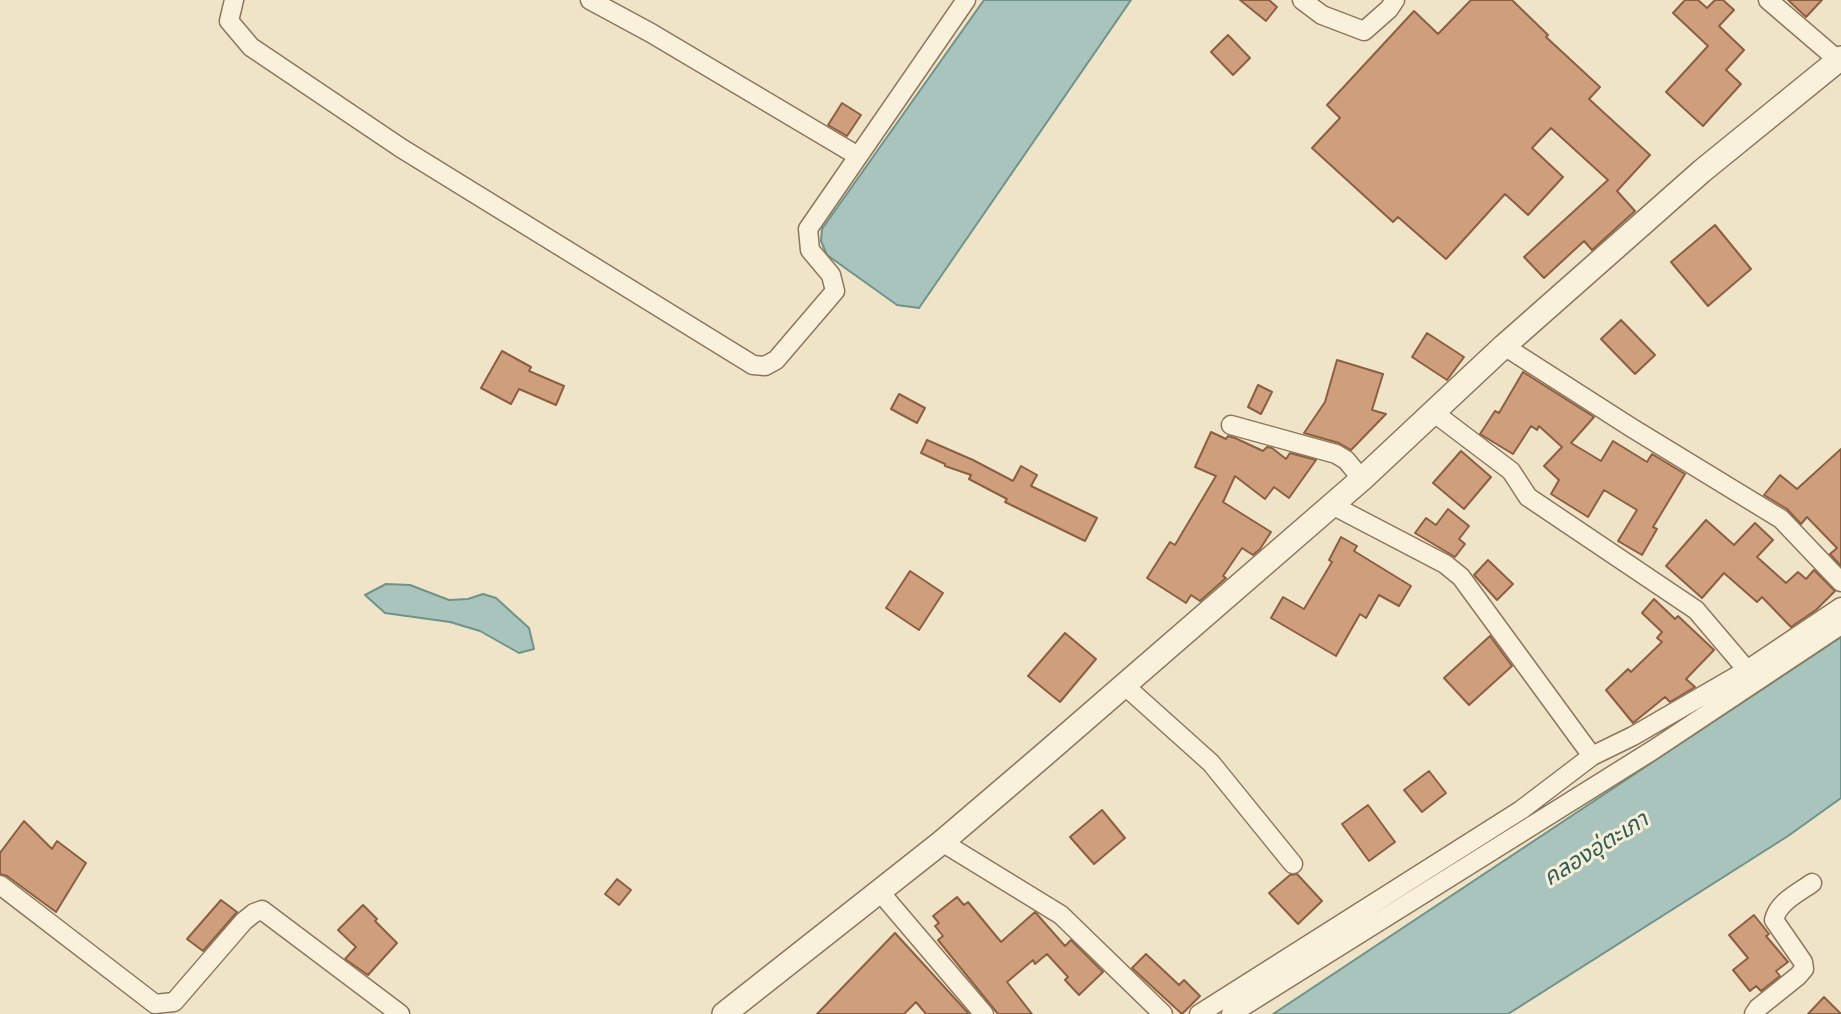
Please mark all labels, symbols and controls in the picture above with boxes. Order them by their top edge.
water label: คลองอุ่ตะเภา [1539,808,1655,894]

